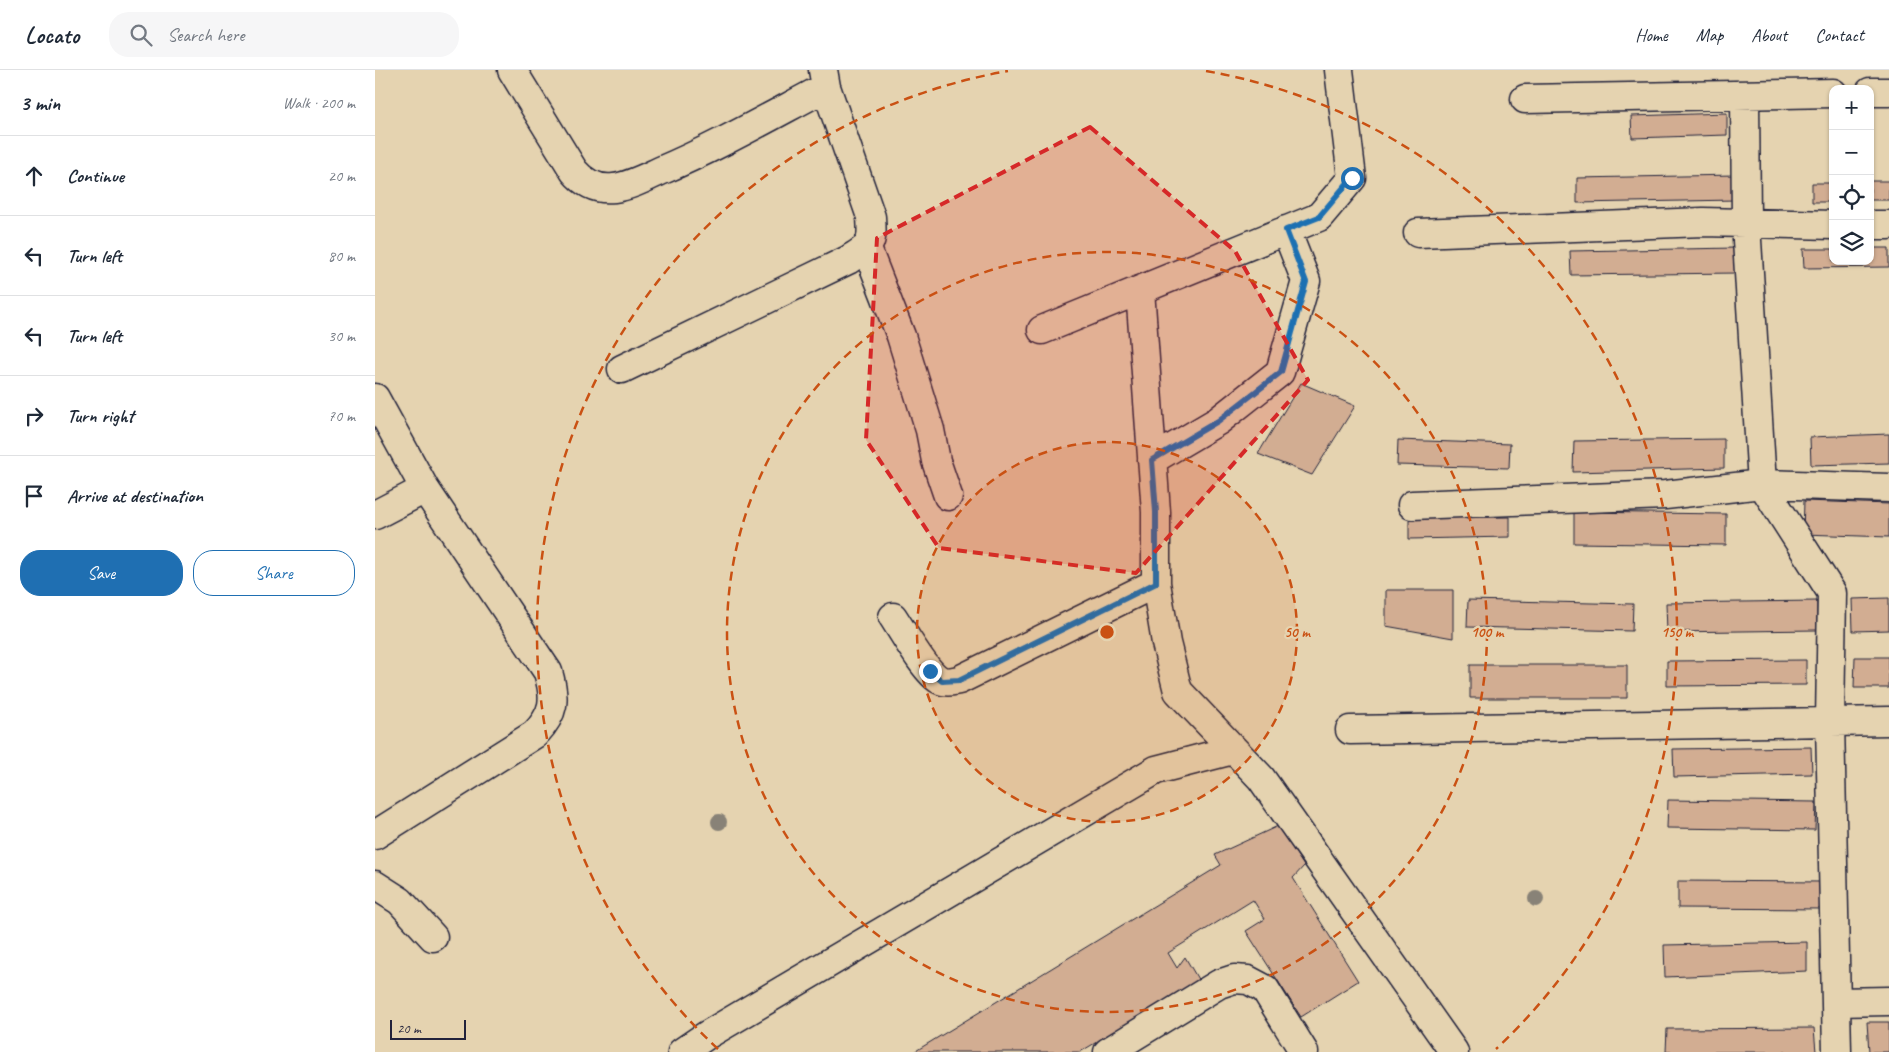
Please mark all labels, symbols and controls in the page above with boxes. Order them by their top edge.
search box [109,12,459,57]
text: Locato [25,20,79,50]
icon: search [127,21,155,49]
text: Search here [167,23,245,47]
text: Home [1635,24,1668,46]
text: Map [1696,24,1723,46]
text: About [1751,24,1787,46]
text: Contact [1815,24,1864,46]
map controls [1829,85,1874,265]
button: + [1829,85,1874,130]
text: 3 min [20,90,60,116]
text: Walk · 200 m [283,93,355,113]
button: − [1829,130,1874,175]
icon: ahead [20,162,48,190]
text: Continue [67,164,124,188]
text: 20 m [328,166,355,186]
route start [1341,167,1364,190]
button: locate [1829,175,1874,220]
button: layers [1829,220,1874,265]
icon: left [20,242,48,270]
text: Turn left [67,244,122,268]
text: 80 m [328,246,355,266]
icon: left [20,322,48,350]
text: Turn left [67,324,122,348]
text: 30 m [328,326,355,346]
icon: right [20,402,48,430]
text: Turn right [67,404,134,428]
text: 70 m [328,406,355,426]
icon: arrive [20,482,48,510]
text: Arrive at destination [67,484,203,508]
button: Save [20,550,183,596]
button: Share [193,550,355,596]
centre of rings [1098,623,1116,641]
text: 50 m [1284,623,1311,642]
text: 100 m [1471,623,1505,642]
text: 150 m [1661,623,1695,642]
route end [919,660,942,683]
scale bar [390,1017,466,1040]
text: 20 m [397,1020,421,1037]

